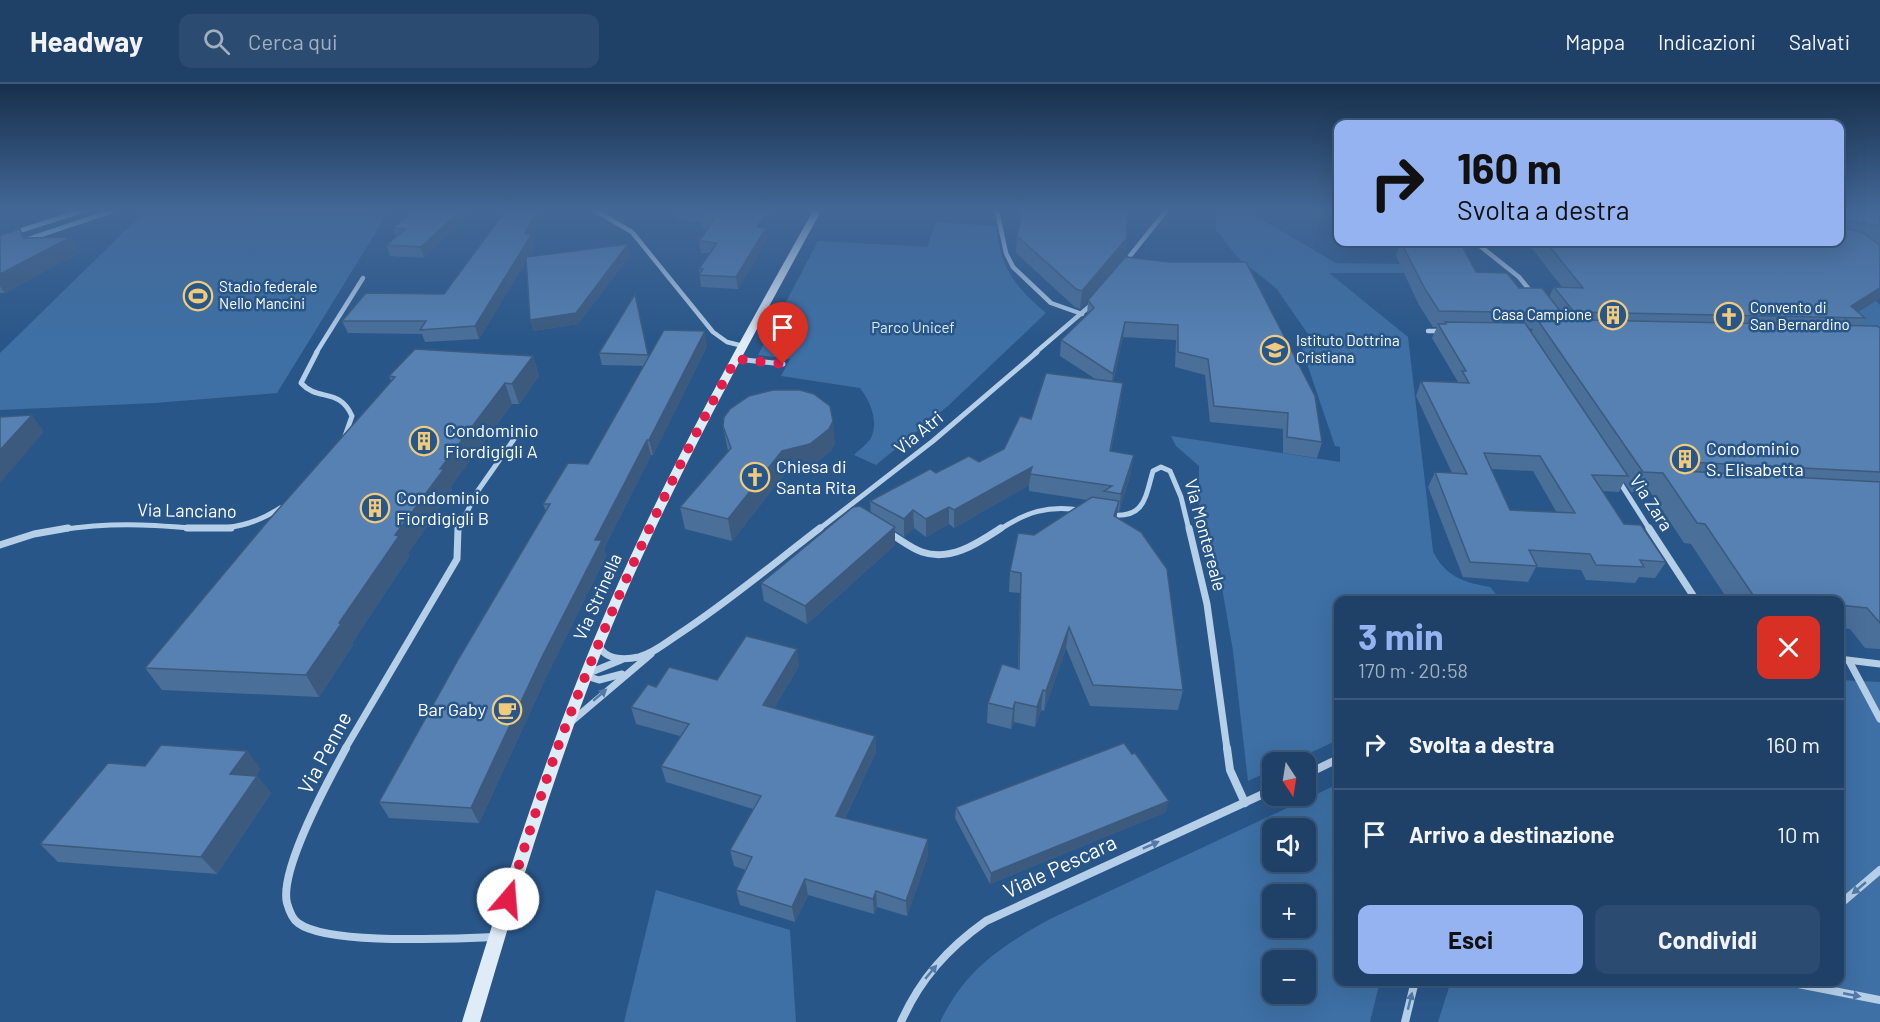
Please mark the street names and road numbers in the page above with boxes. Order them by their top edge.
street label: Via Atri [890,406,947,459]
street label: Via Zara [1626,470,1678,535]
street label: Via Montereale [1180,476,1231,593]
street label: Via Lanciano [137,498,237,522]
street label: Via Strinella [568,550,626,643]
street label: Via Penne [292,707,356,798]
street label: Viale Pescara [999,829,1120,903]

